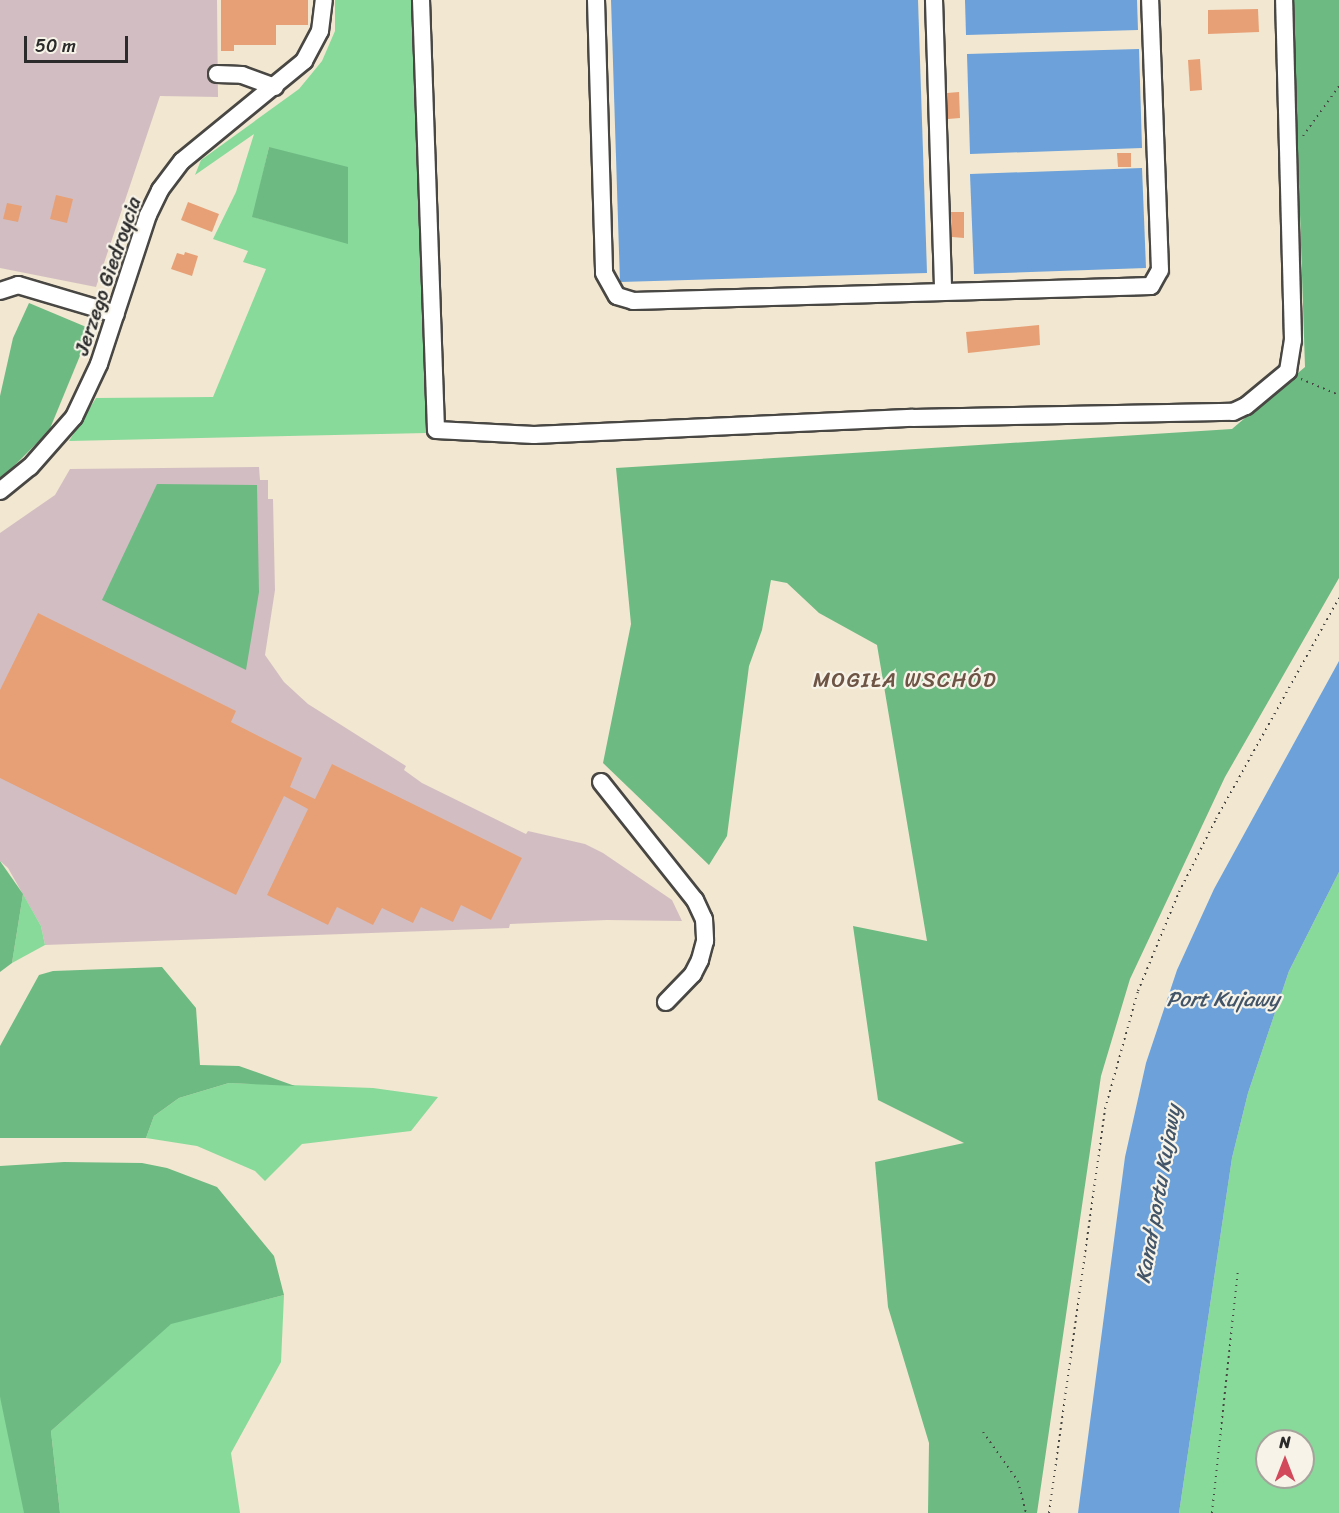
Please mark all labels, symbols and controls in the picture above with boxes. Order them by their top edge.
scale bar [27,24,130,62]
text: 50 m [35,30,76,62]
street label: Jerzego Giedroycia [70,194,146,358]
district label: MOGIŁA WSCHÓD [814,667,996,693]
water label: Port Kujawy [1166,986,1280,1012]
water label: Kanał portu Kujawy [1130,1103,1186,1285]
text: N [1279,1428,1291,1457]
north arrow [1255,1429,1315,1489]

